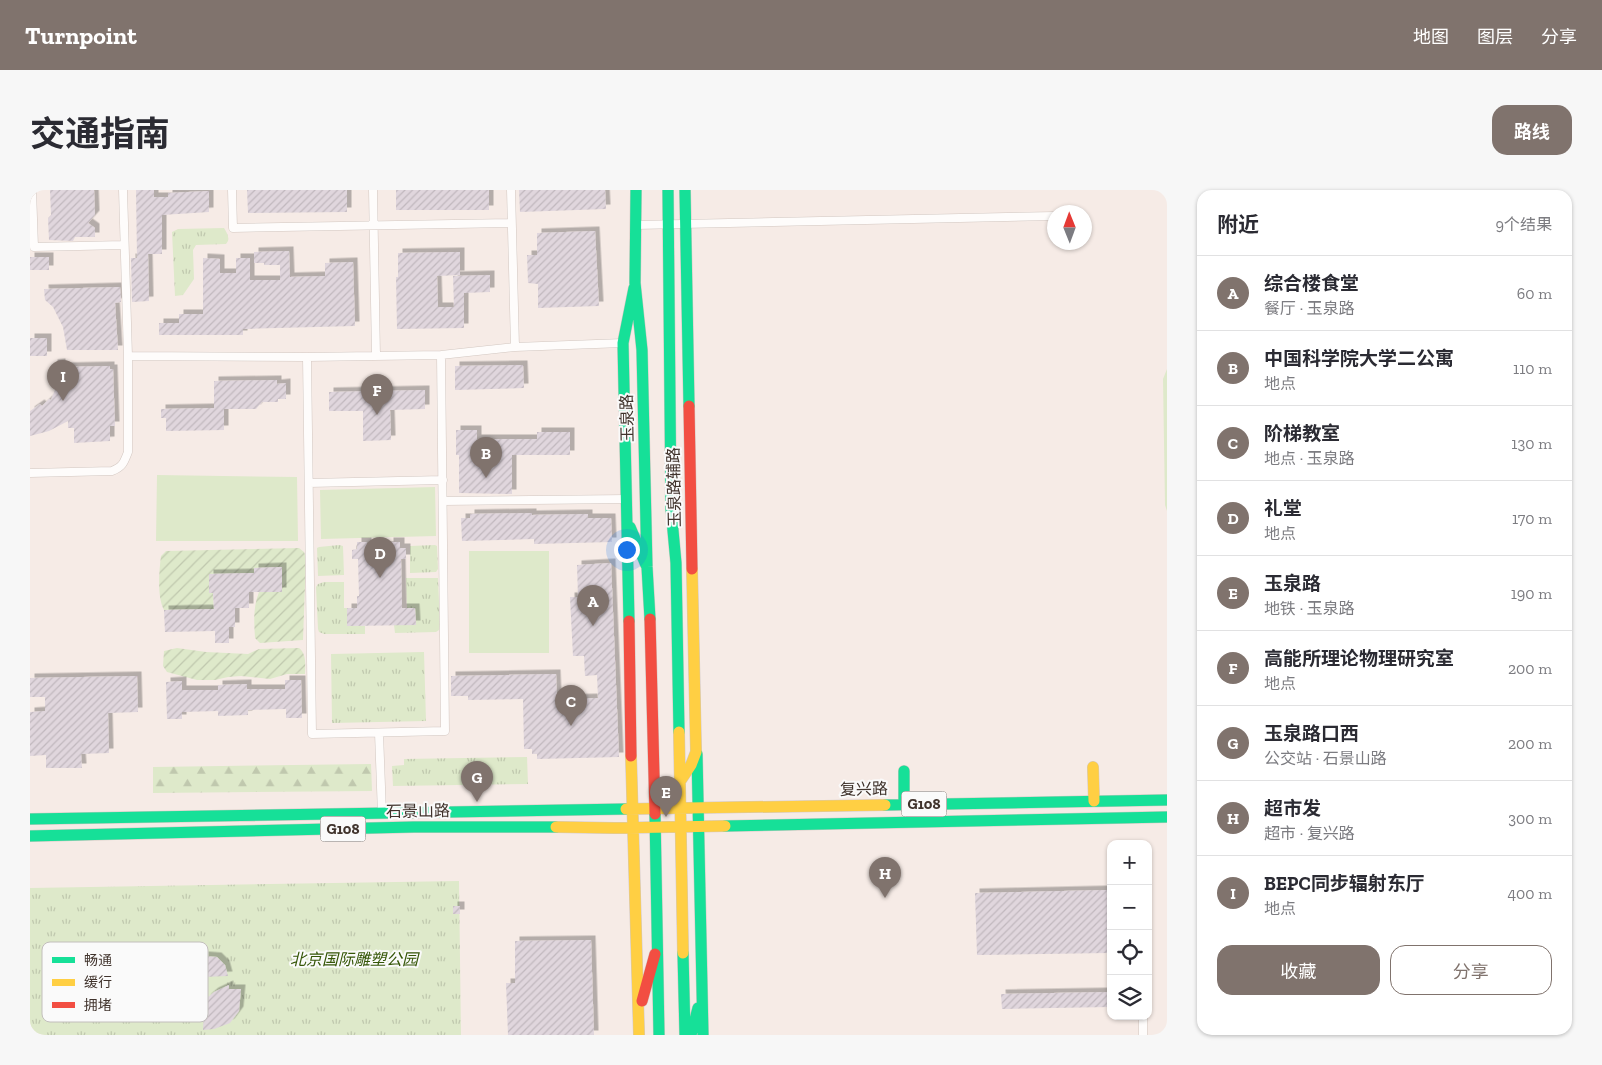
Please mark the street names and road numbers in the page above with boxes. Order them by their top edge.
street label: 玉泉路 [617,394,637,442]
street label: 玉泉路辅路 [664,447,684,527]
street label: 复兴路 [840,779,888,799]
road number: G108 [902,792,946,816]
street label: 石景山路 [386,801,450,821]
road number: G108 [320,816,366,842]

